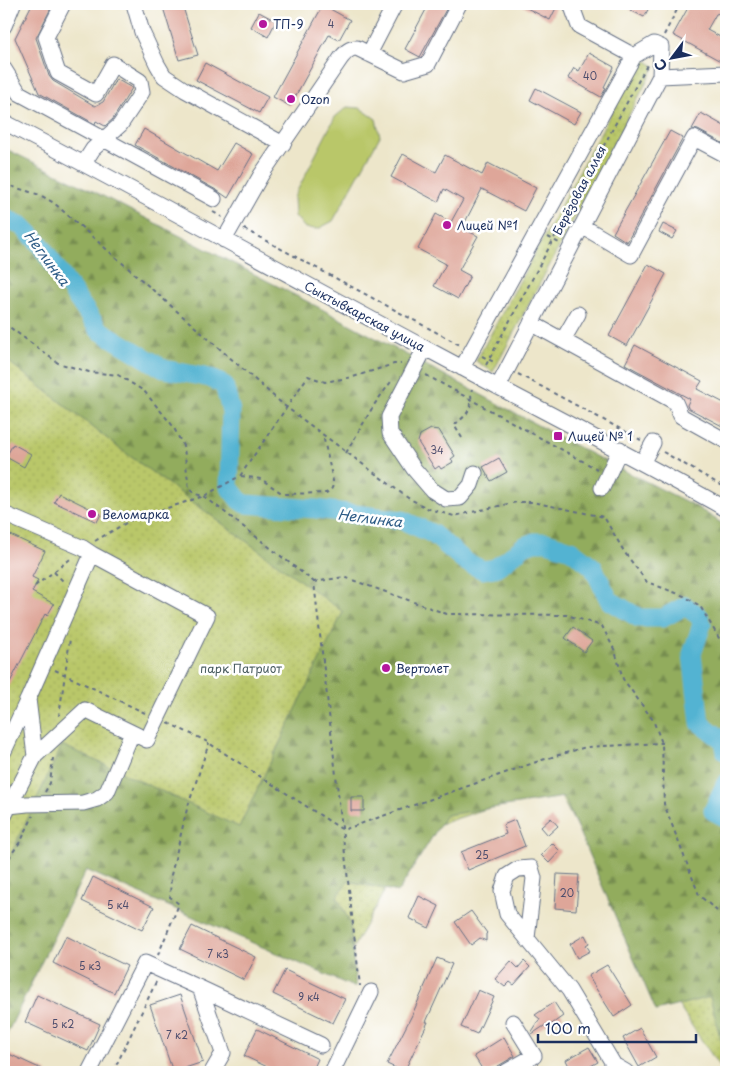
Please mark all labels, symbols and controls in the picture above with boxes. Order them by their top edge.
place label: ТП-9 [273,15,303,33]
house number: 4 [328,16,335,31]
marker: ТП-9 [257,18,269,30]
north arrow [648,32,698,82]
text: С [649,55,672,75]
house number: 40 [583,68,597,83]
place label: Ozon [301,90,330,108]
marker: Ozon [285,93,297,105]
street label: Берёзовая аллея [548,142,610,238]
place label: Лицей №1 [457,216,518,234]
marker: Лицей №1 [441,219,453,231]
water label: Неглинка [19,226,76,291]
street label: Сыктывкарская улица [301,277,429,356]
place label: Лицей № 1 [568,427,633,445]
marker: Лицей № 1 [552,430,564,442]
house number: 34 [430,442,444,457]
water label: Неглинка [337,504,405,533]
place label: Веломарка [102,505,170,523]
marker: Веломарка [86,508,98,520]
park label: парк Патриот [200,659,282,677]
place label: Вертолет [396,659,449,677]
marker: Вертолет [380,662,392,674]
house number: 25 [475,847,489,862]
house number: 20 [560,885,574,900]
house number: 5 к4 [107,897,129,912]
house number: 7 к3 [207,946,229,961]
house number: 5 к3 [79,958,101,973]
house number: 9 к4 [298,989,320,1004]
scale bar [538,1011,695,1043]
house number: 5 к2 [52,1016,74,1031]
text: 100 m [545,1016,591,1039]
house number: 7 к2 [166,1027,188,1042]

